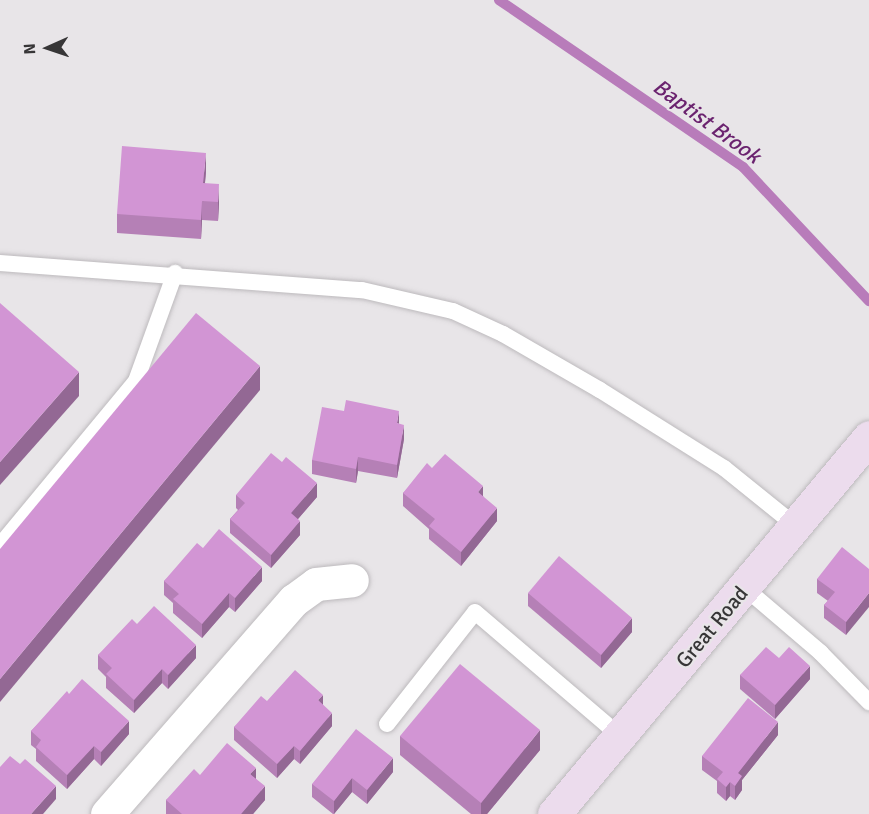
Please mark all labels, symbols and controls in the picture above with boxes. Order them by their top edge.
north arrow [18,18,78,78]
text: N [20,43,40,55]
water label: Baptist Brook [648,73,766,169]
street label: Great Road [671,581,753,673]

